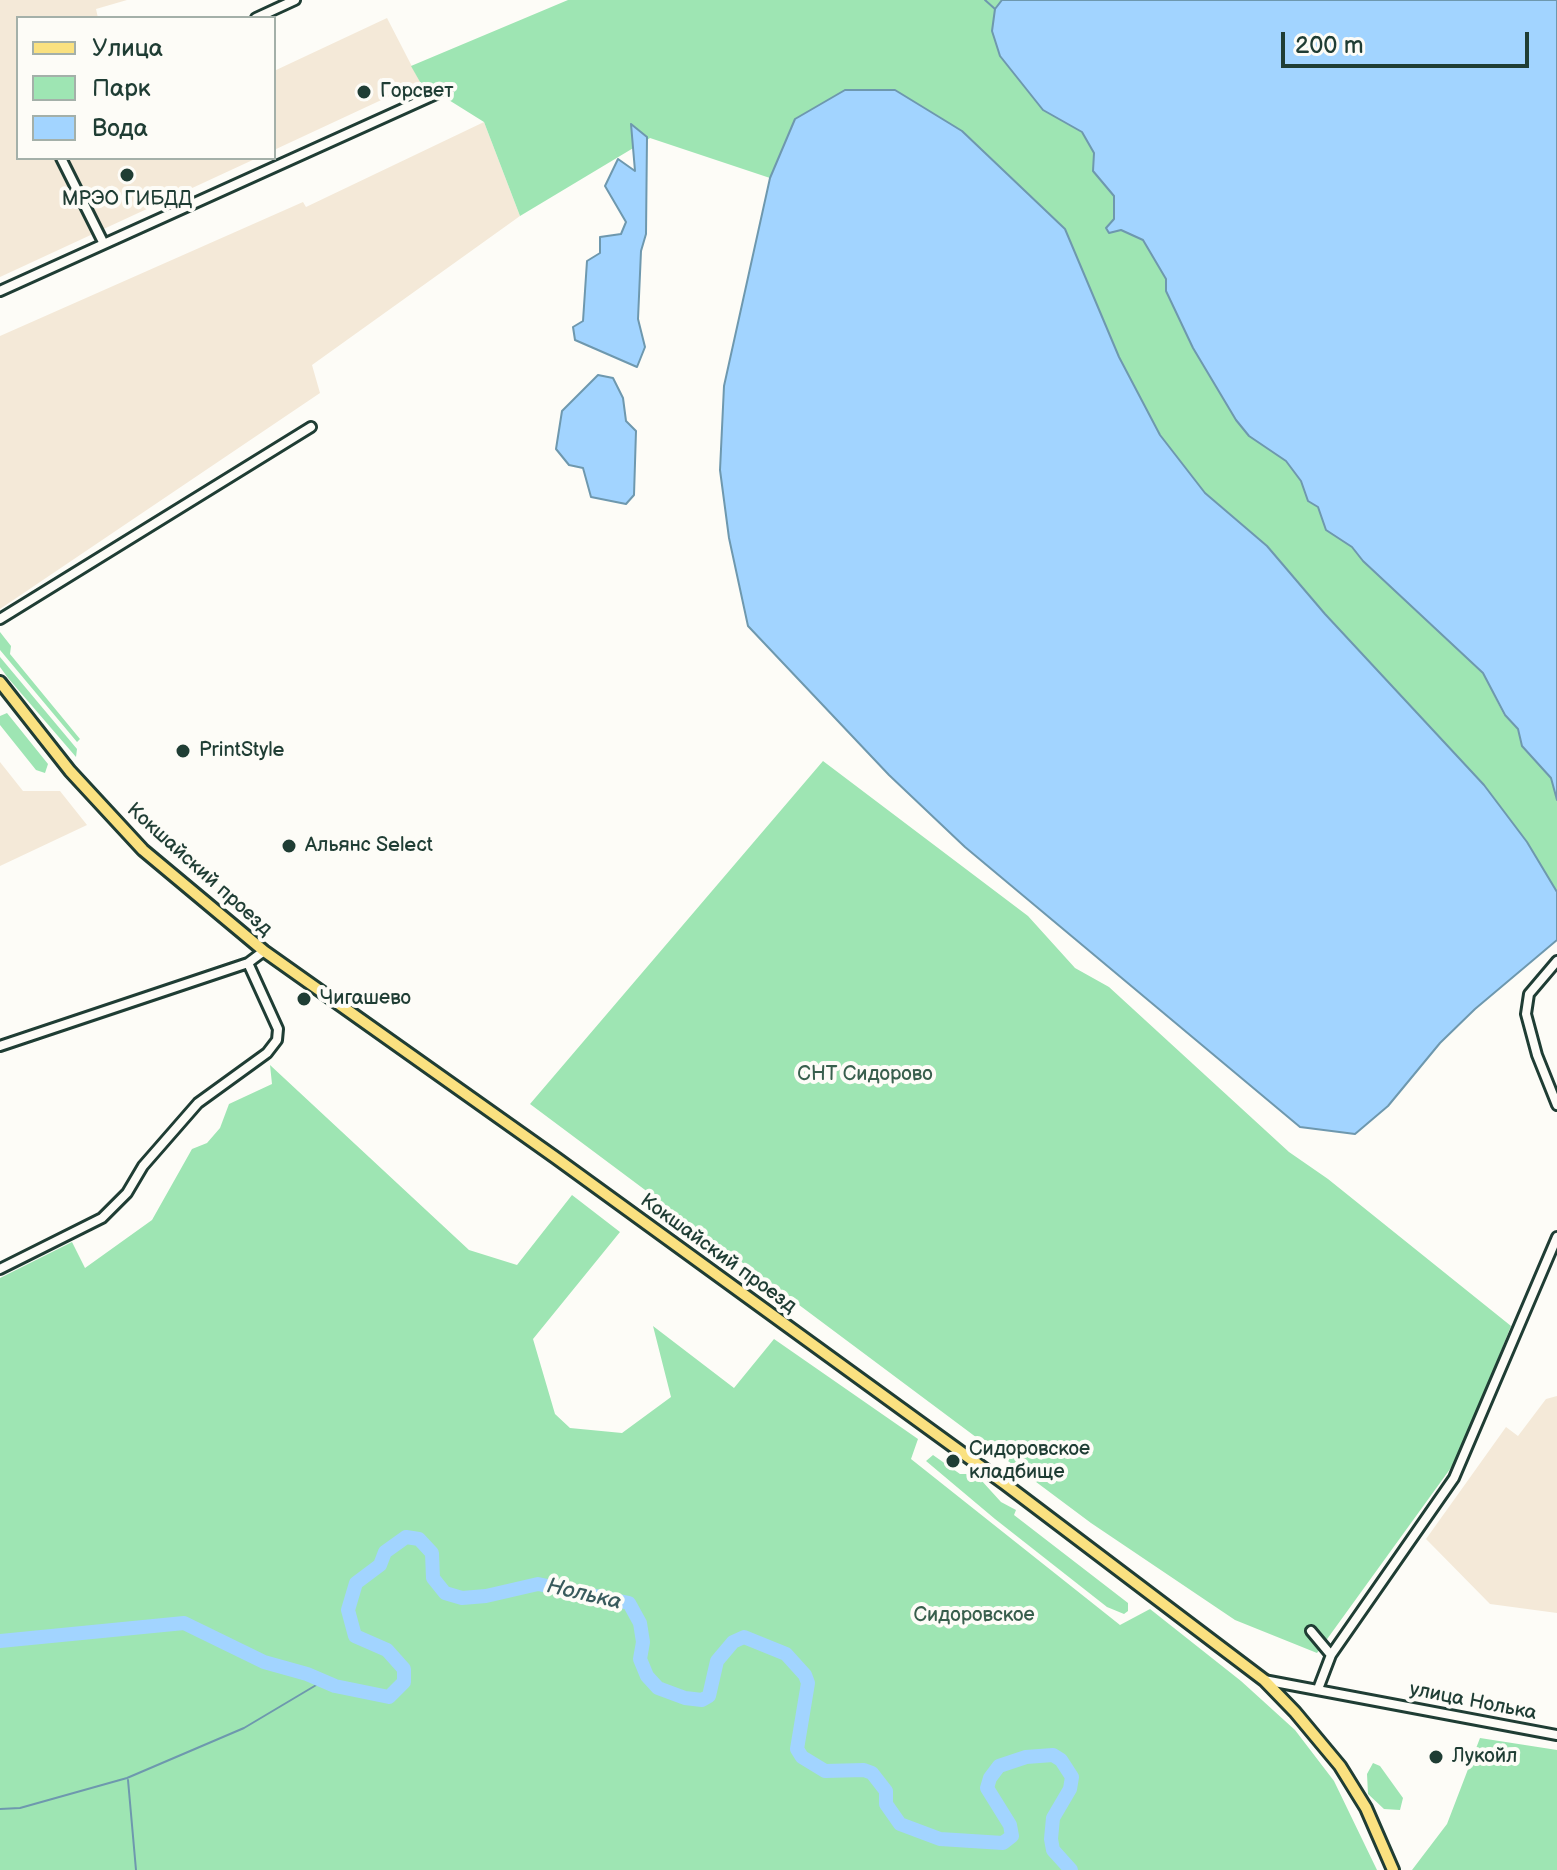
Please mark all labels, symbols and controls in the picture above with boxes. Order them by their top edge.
legend [16,16,276,160]
scale bar [1285,16,1533,66]
text: 200 m [1295,31,1364,60]
text: Улица [92,34,163,63]
text: Парк [92,74,150,103]
place label: Горсвет [380,80,453,104]
marker: Горсвет [355,83,373,101]
text: Вода [92,114,148,143]
marker: МРЭО ГИБДД [118,166,136,184]
place label: МРЭО ГИБДД [62,188,192,212]
place label: PrintStyle [199,739,284,763]
marker: PrintStyle [174,742,192,760]
street label: Кокшайский проезд [121,798,277,942]
place label: Альянс Select [305,834,433,858]
marker: Альянс Select [280,837,298,855]
place label: Чигашево [320,987,411,1011]
marker: Чигашево [295,990,313,1008]
park label: СНТ Сидорово [797,1063,933,1087]
street label: Кокшайский проезд [635,1189,801,1319]
place label: Сидоровское кладбище [969,1438,1090,1485]
marker: Сидоровское кладбище [944,1452,962,1470]
water label: Нолька [544,1574,624,1616]
park label: Сидоровское [913,1604,1035,1628]
street label: улица Нолька [1407,1678,1539,1726]
place label: Лукойл [1452,1745,1517,1769]
marker: Лукойл [1427,1748,1445,1766]

